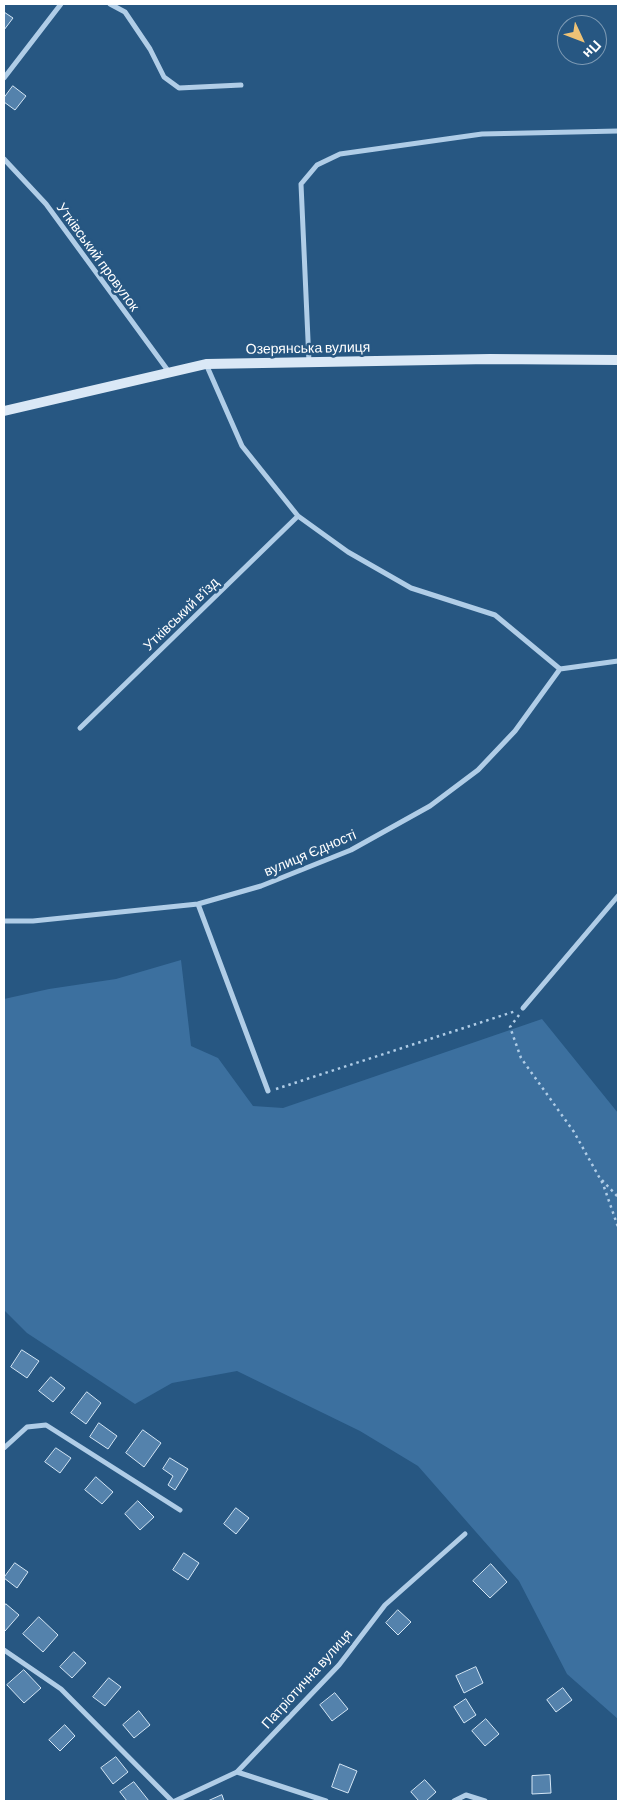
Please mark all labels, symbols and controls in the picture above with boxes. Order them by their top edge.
north arrow [557,15,607,65]
text: Пн [580,37,605,62]
street label: Утківський провулок [53,200,143,314]
street label: Озерянська вулиця [246,339,370,357]
street label: Утківський в'їзд [140,574,222,654]
street label: вулиця Єдності [261,826,359,880]
street label: Патріотична вулиця [258,1626,356,1732]

